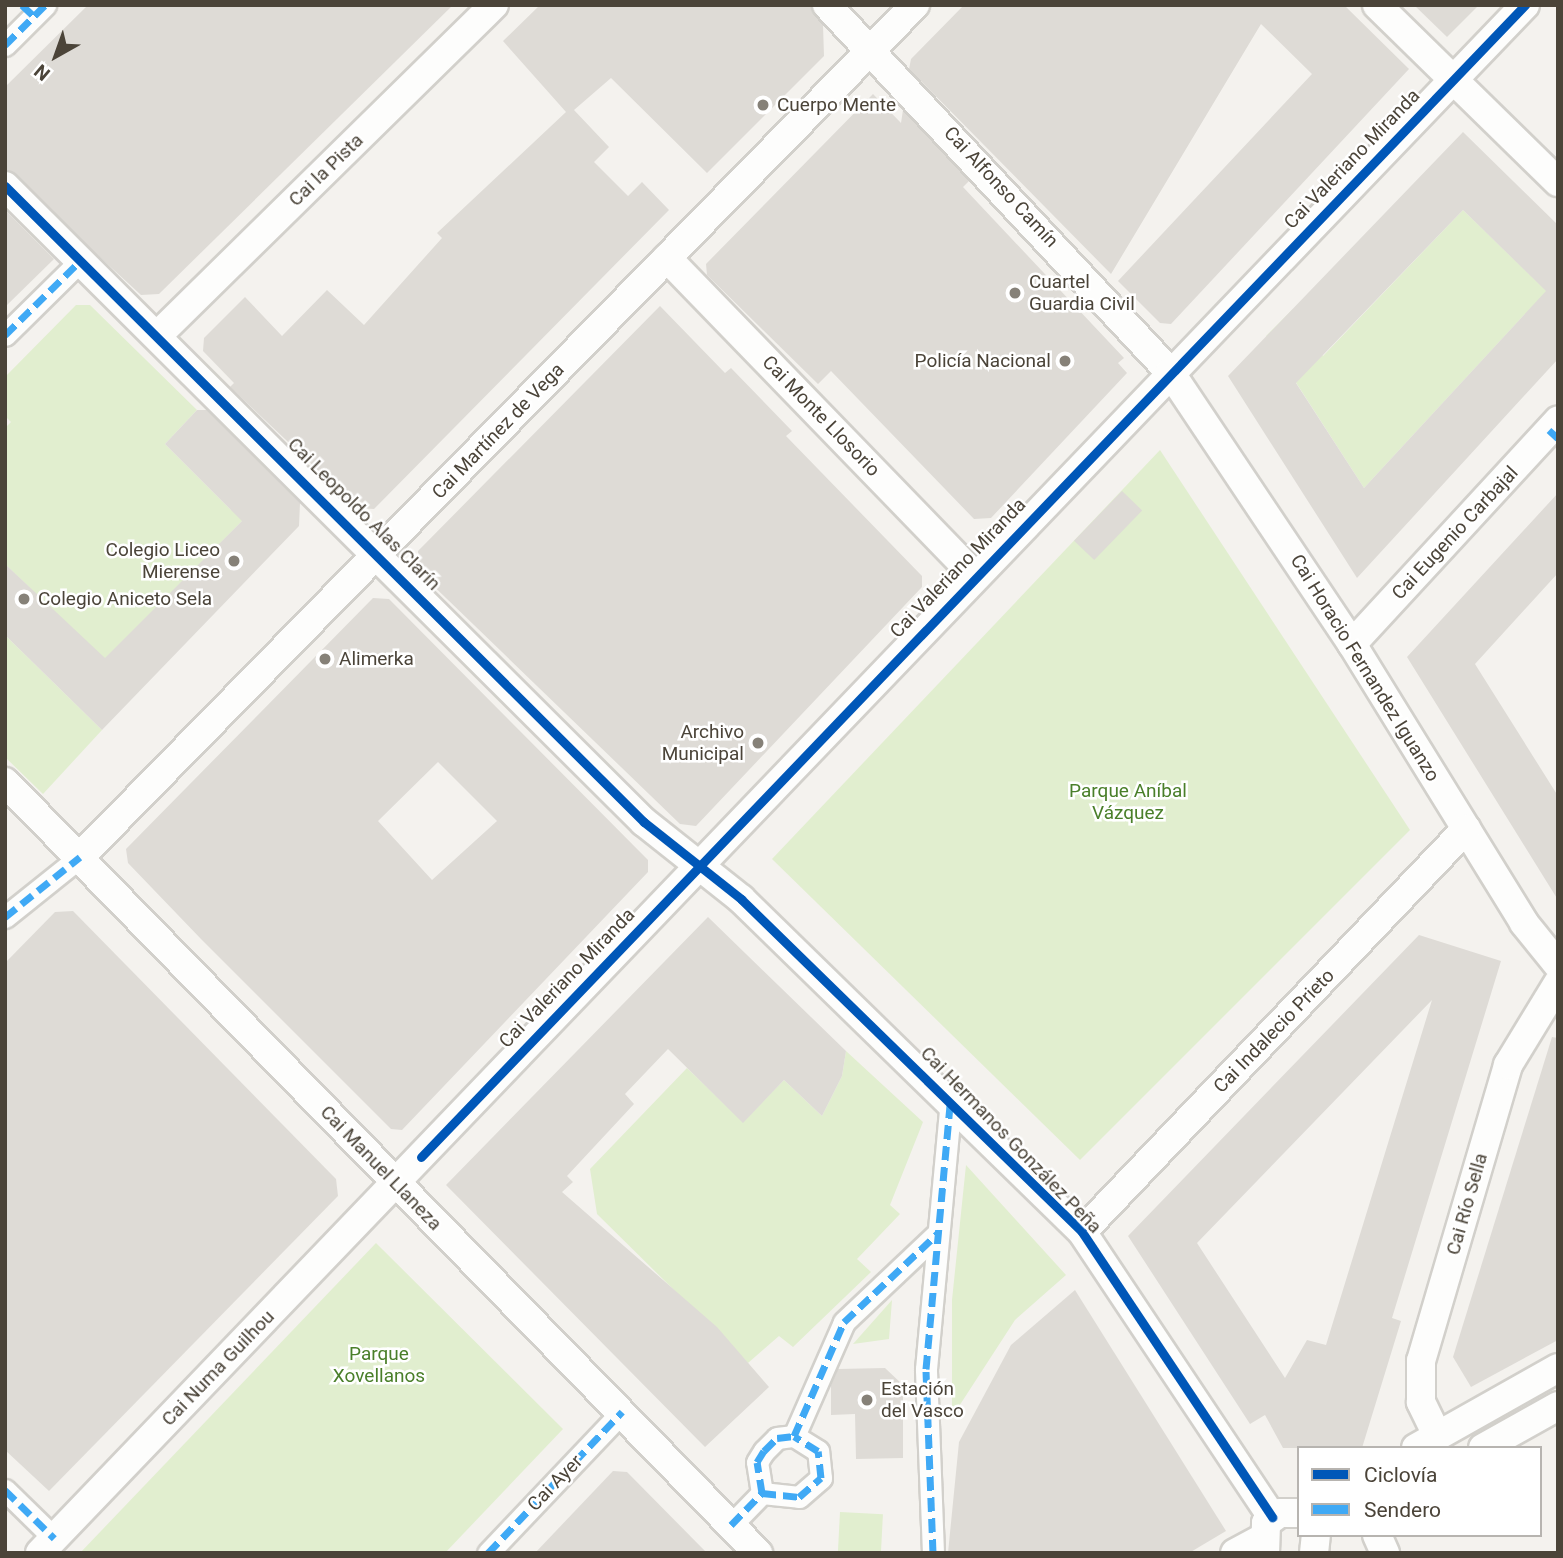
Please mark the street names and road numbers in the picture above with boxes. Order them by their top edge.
street label: Cai Valeriano Miranda [1279,84,1425,234]
street label: Cai Alfonso Camín [939,122,1063,252]
street label: Cai la Pista [284,129,368,211]
street label: Cai Monte Llosorio [758,351,884,481]
street label: Cai Martínez de Vega [427,358,569,504]
street label: Cai Leopoldo Alas Clarín [283,433,445,595]
street label: Cai Eugenio Carbajal [1387,462,1523,604]
street label: Cai Valeriano Miranda [885,493,1031,643]
street label: Cai Horacio Fernandez Iguanzo [1286,550,1444,786]
street label: Cai Valeriano Miranda [494,903,640,1053]
street label: Cai Indalecio Prieto [1209,964,1339,1098]
street label: Cai Hermanos González Peña [916,1042,1106,1238]
street label: Cai Manuel Llaneza [316,1101,446,1235]
street label: Cai Río Sella [1442,1150,1492,1258]
street label: Cai Numa Guilhou [157,1305,279,1431]
street label: Cai Ayer [523,1450,587,1516]

